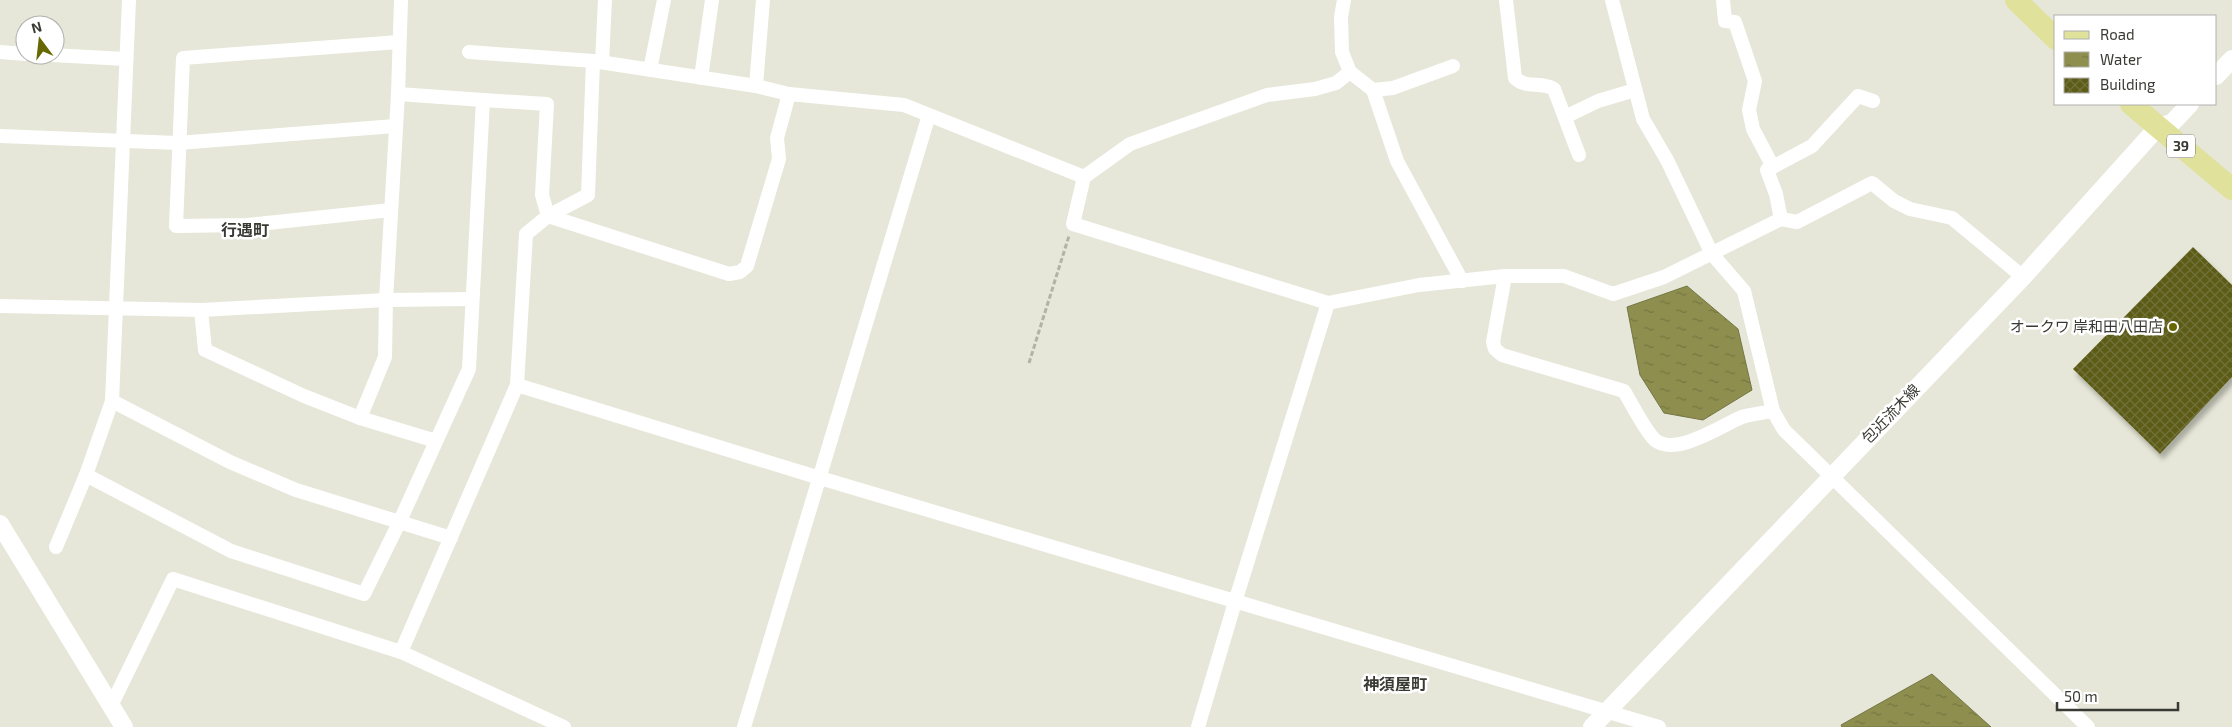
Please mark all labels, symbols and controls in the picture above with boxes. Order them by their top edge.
north arrow [15,15,65,65]
legend [2054,15,2217,105]
text: N [29,17,44,36]
text: Road [2100,25,2135,43]
text: Water [2100,50,2142,68]
text: Building [2100,75,2156,93]
road number: 39 [2167,134,2195,158]
district label: 行遇町 [221,220,269,239]
place label: オークワ 岸和田八田店 [2010,317,2163,335]
marker: オークワ 岸和田八田店 [2167,321,2179,333]
street label: 包近流木線 [1858,380,1923,447]
district label: 神須屋町 [1363,674,1427,693]
scale bar [2057,680,2178,712]
text: 50 m [2064,687,2098,705]

